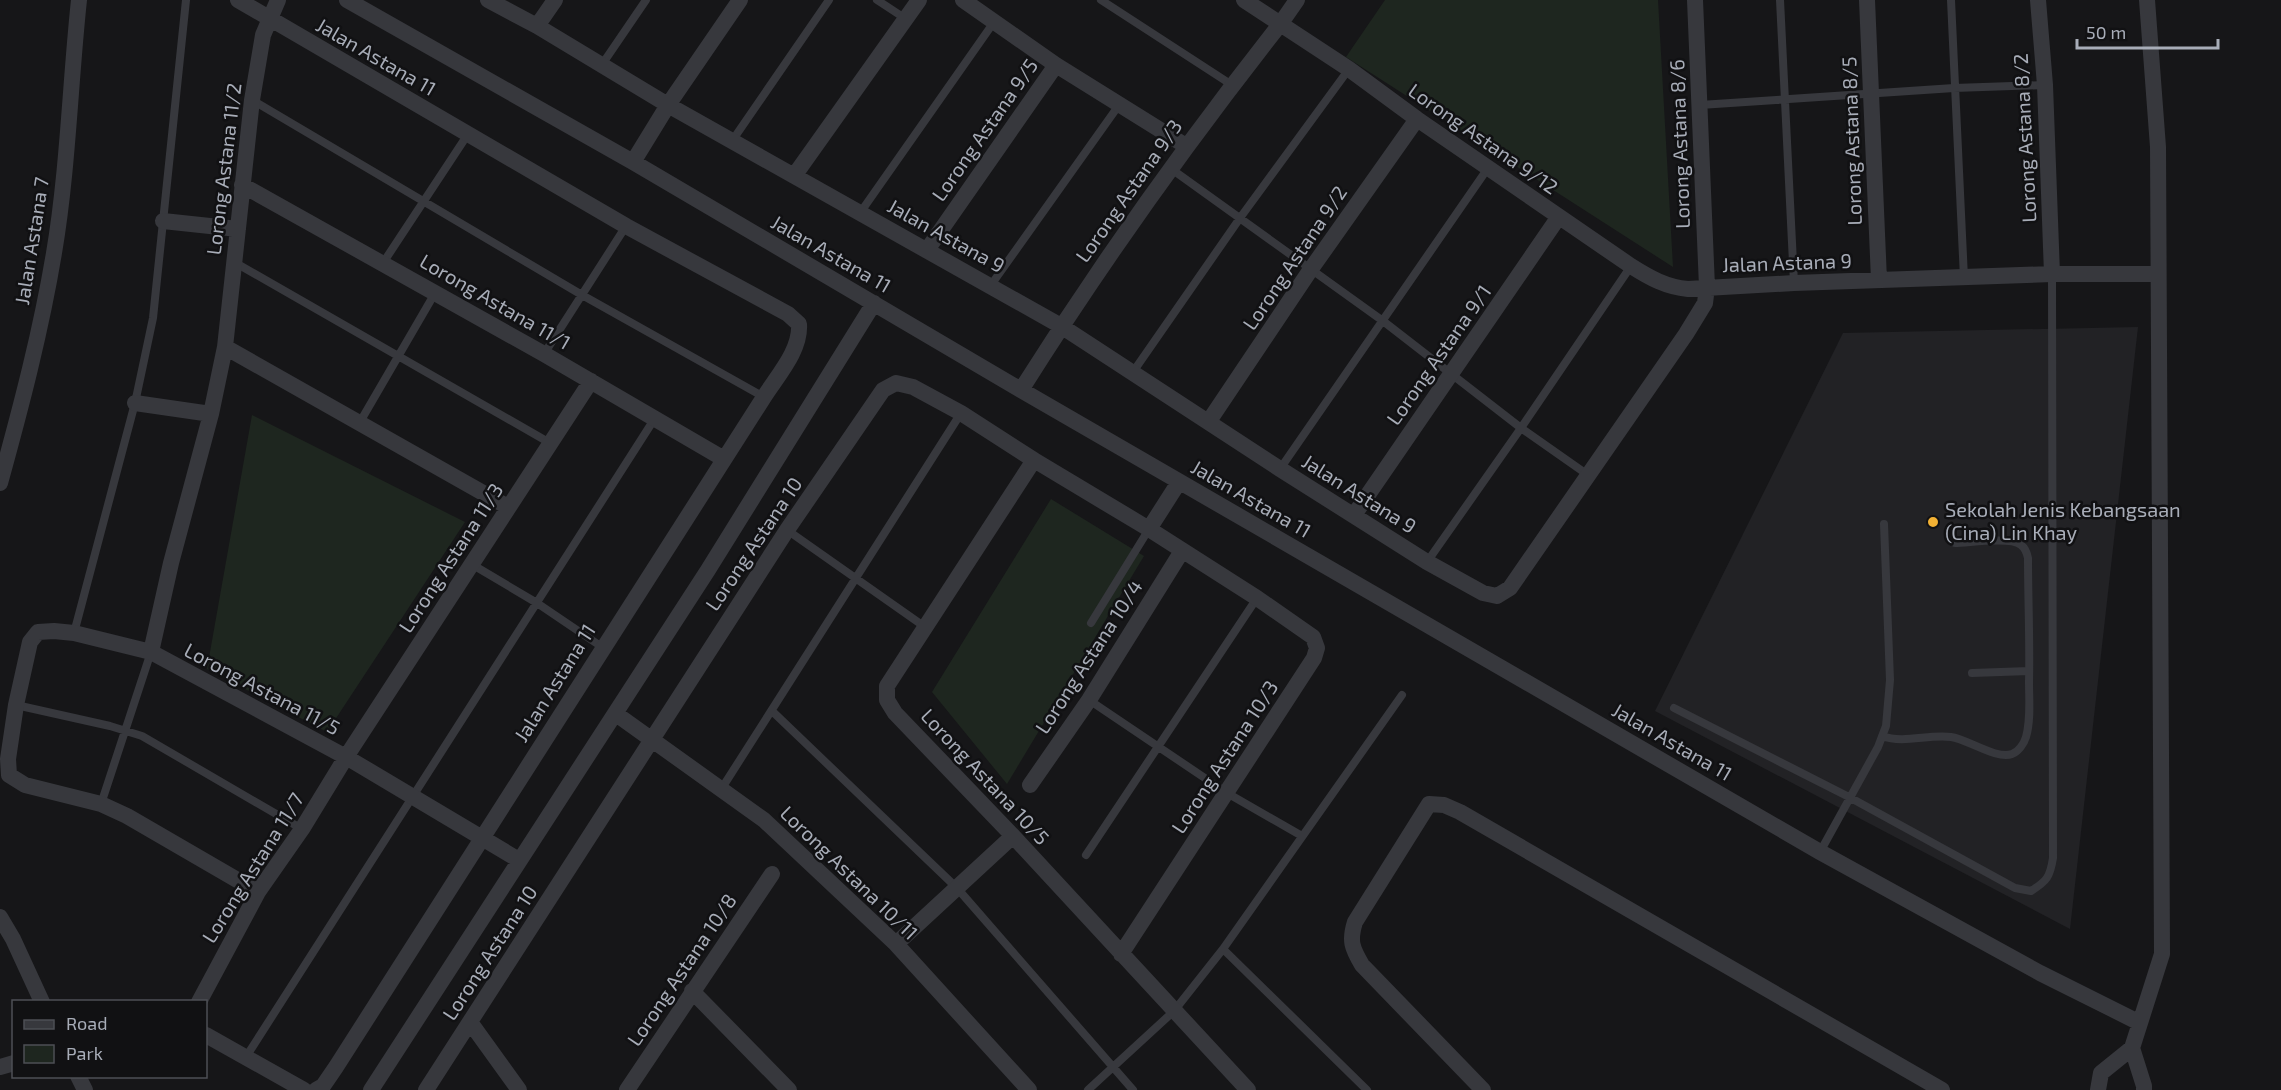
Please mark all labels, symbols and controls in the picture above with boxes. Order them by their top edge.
street label: Jalan Astana 11 [312,12,441,100]
scale bar [2077,12,2218,50]
text: 50 m [2086,21,2126,43]
street label: Lorong Astana 8/2 [2008,53,2040,223]
street label: Lorong Astana 9/5 [926,54,1042,205]
street label: Lorong Astana 8/5 [1836,56,1866,226]
street label: Lorong Astana 8/6 [1664,59,1694,229]
street label: Lorong Astana 9/12 [1404,78,1563,199]
street label: Lorong Astana 11/2 [201,81,245,256]
street label: Lorong Astana 9/3 [1070,114,1186,266]
street label: Jalan Astana 7 [9,175,53,306]
street label: Lorong Astana 9/2 [1237,181,1351,334]
street label: Jalan Astana 9 [884,193,1009,277]
street label: Jalan Astana 11 [767,209,896,297]
street label: Lorong Astana 11/1 [416,248,575,354]
street label: Jalan Astana 9 [1722,248,1852,276]
street label: Lorong Astana 9/1 [1381,280,1495,429]
street label: Jalan Astana 9 [1298,449,1421,538]
street label: Jalan Astana 11 [1187,454,1316,542]
street label: Lorong Astana 10 [700,472,807,615]
street label: Lorong Astana 11/3 [393,478,507,637]
place label: Sekolah Jenis Kebangsaan (Cina) Lin Khay [1945,497,2181,544]
marker: Sekolah Jenis Kebangsaan (Cina) Lin Khay [1926,515,1940,529]
street label: Lorong Astana 10/4 [1030,575,1147,738]
street label: Jalan Astana 11 [508,619,600,746]
street label: Lorong Astana 11/5 [181,637,344,739]
street label: Lorong Astana 10/3 [1166,676,1282,837]
street label: Jalan Astana 11 [1608,697,1737,785]
street label: Lorong Astana 10/5 [917,703,1055,849]
street label: Lorong Astana 11/7 [196,788,308,947]
street label: Lorong Astana 10/11 [776,800,924,944]
street label: Lorong Astana 10 [437,881,542,1024]
street label: Lorong Astana 10/8 [621,889,741,1050]
legend [12,1000,207,1078]
text: Road [66,1012,107,1034]
text: Park [66,1042,103,1064]

